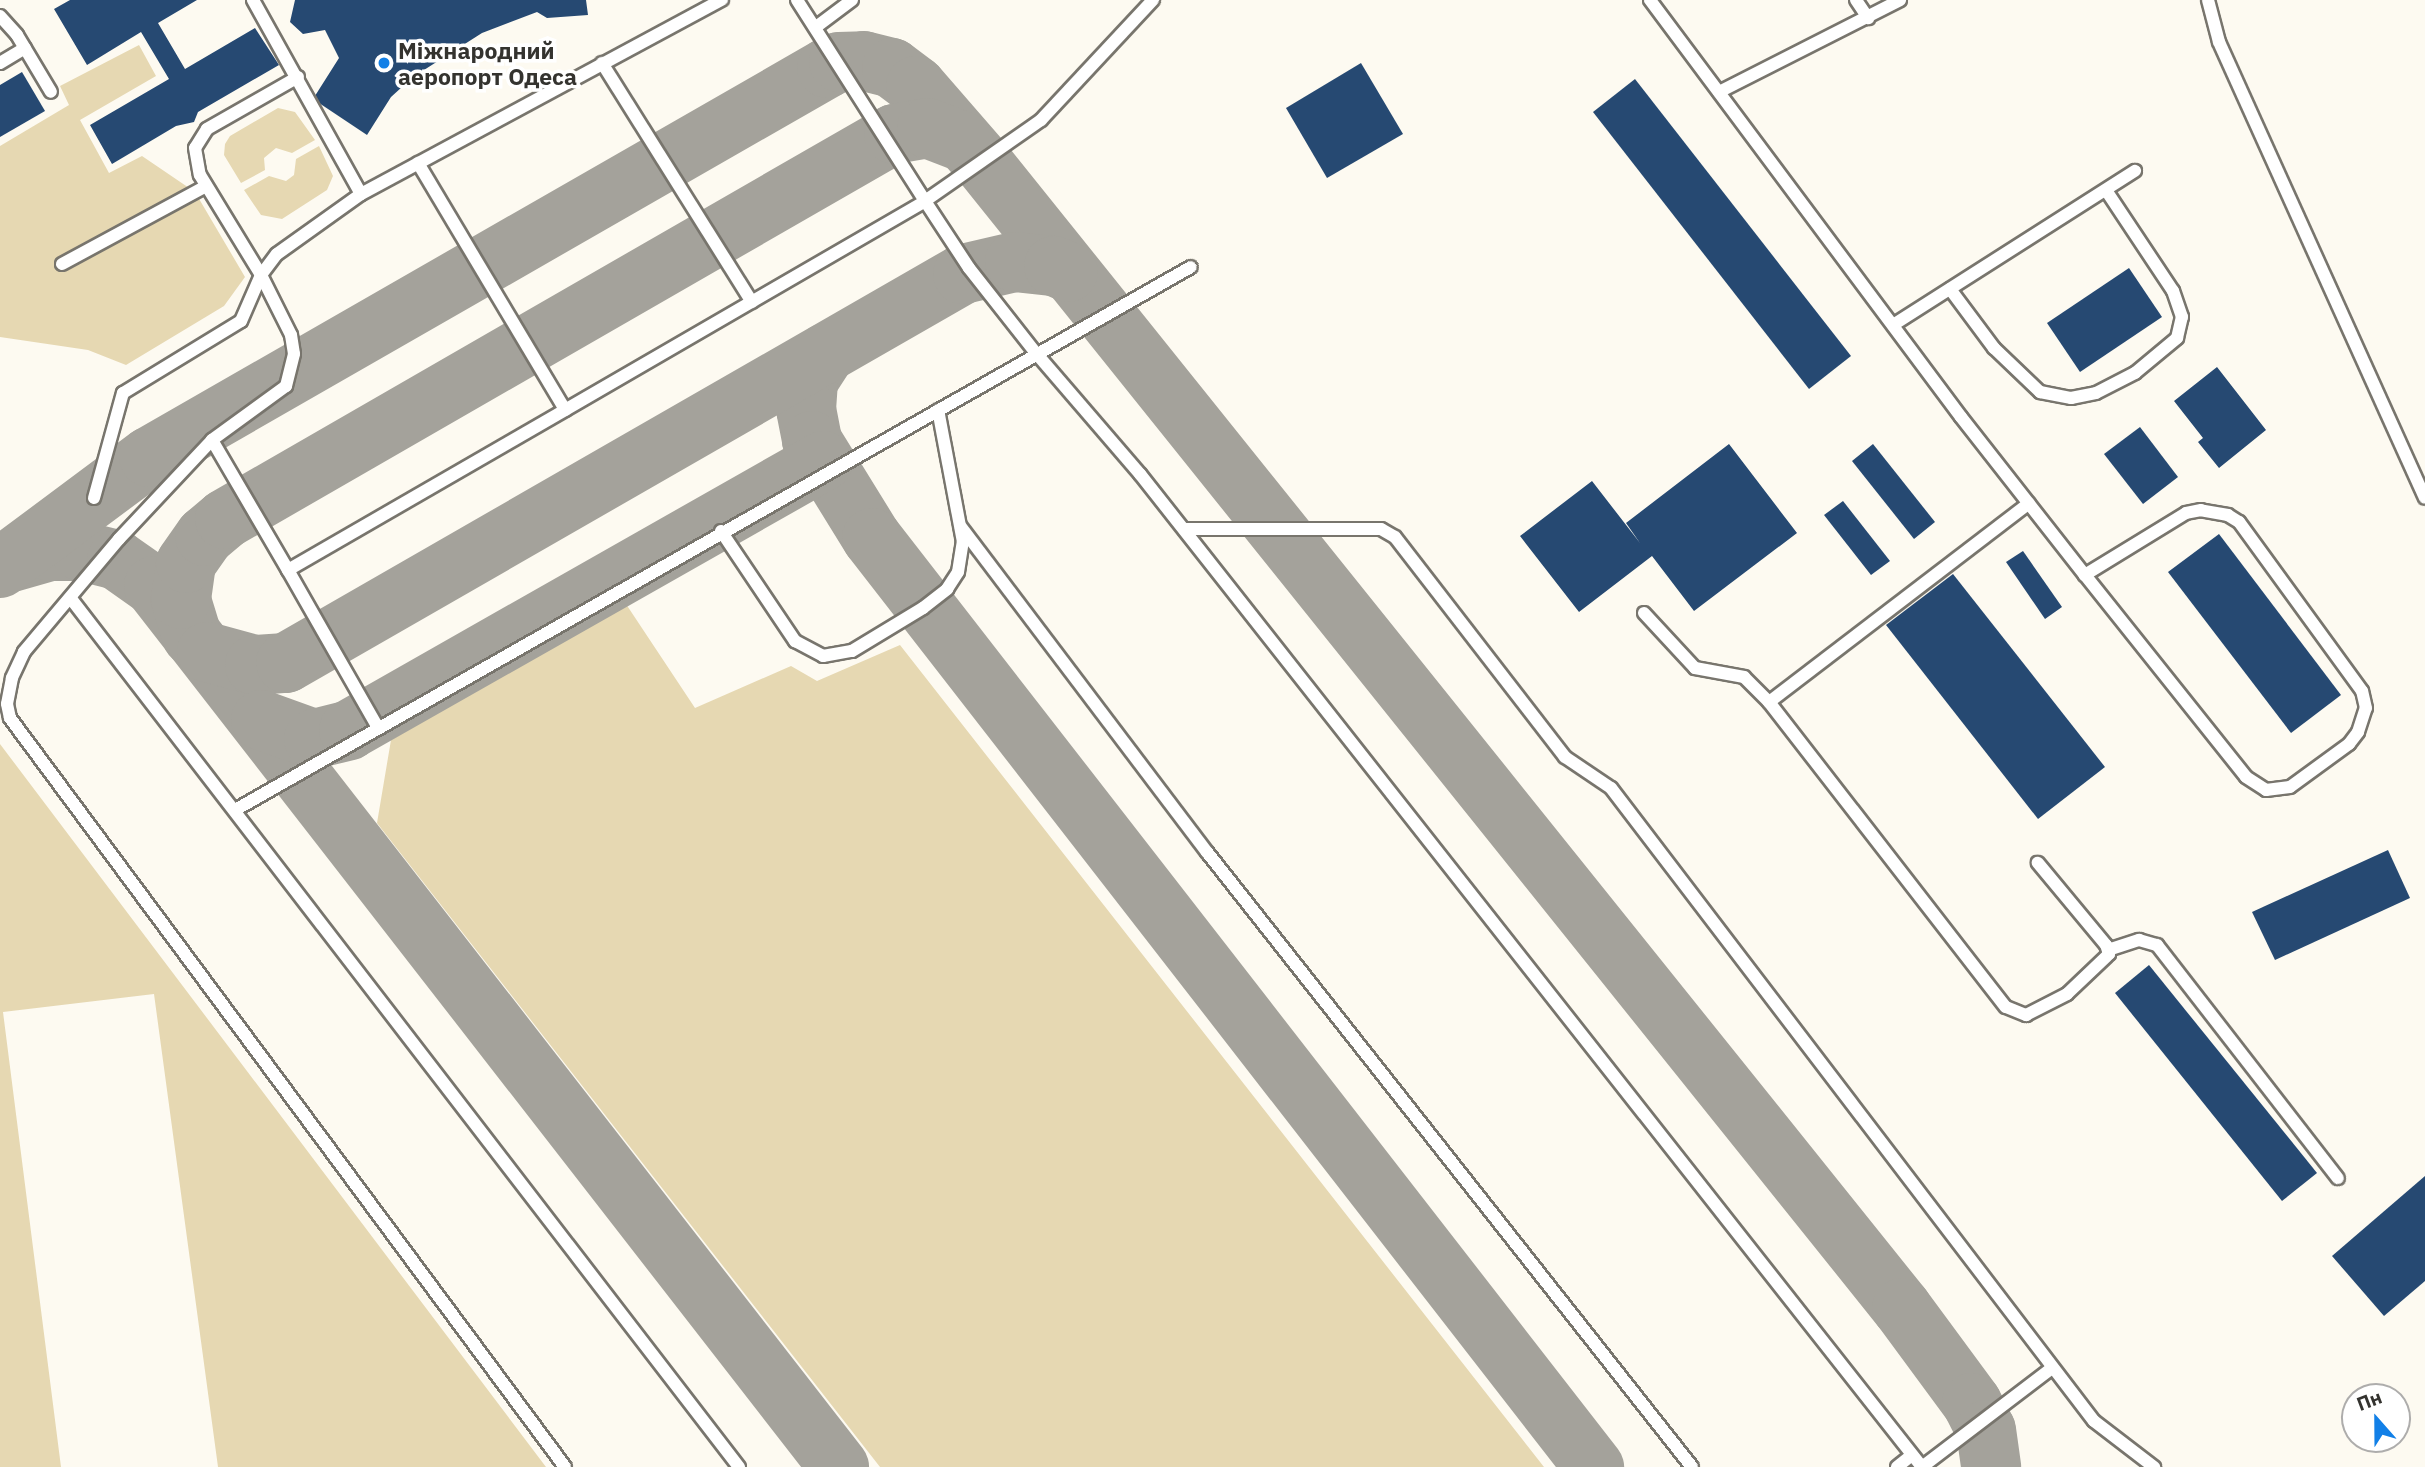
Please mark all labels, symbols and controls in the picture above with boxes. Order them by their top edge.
place label: Міжнародний аеропорт Одеса [398,36,577,90]
marker: Міжнародний аеропорт Одеса [376,55,392,71]
north arrow [2341,1383,2411,1453]
text: Пн [2353,1385,2385,1416]

